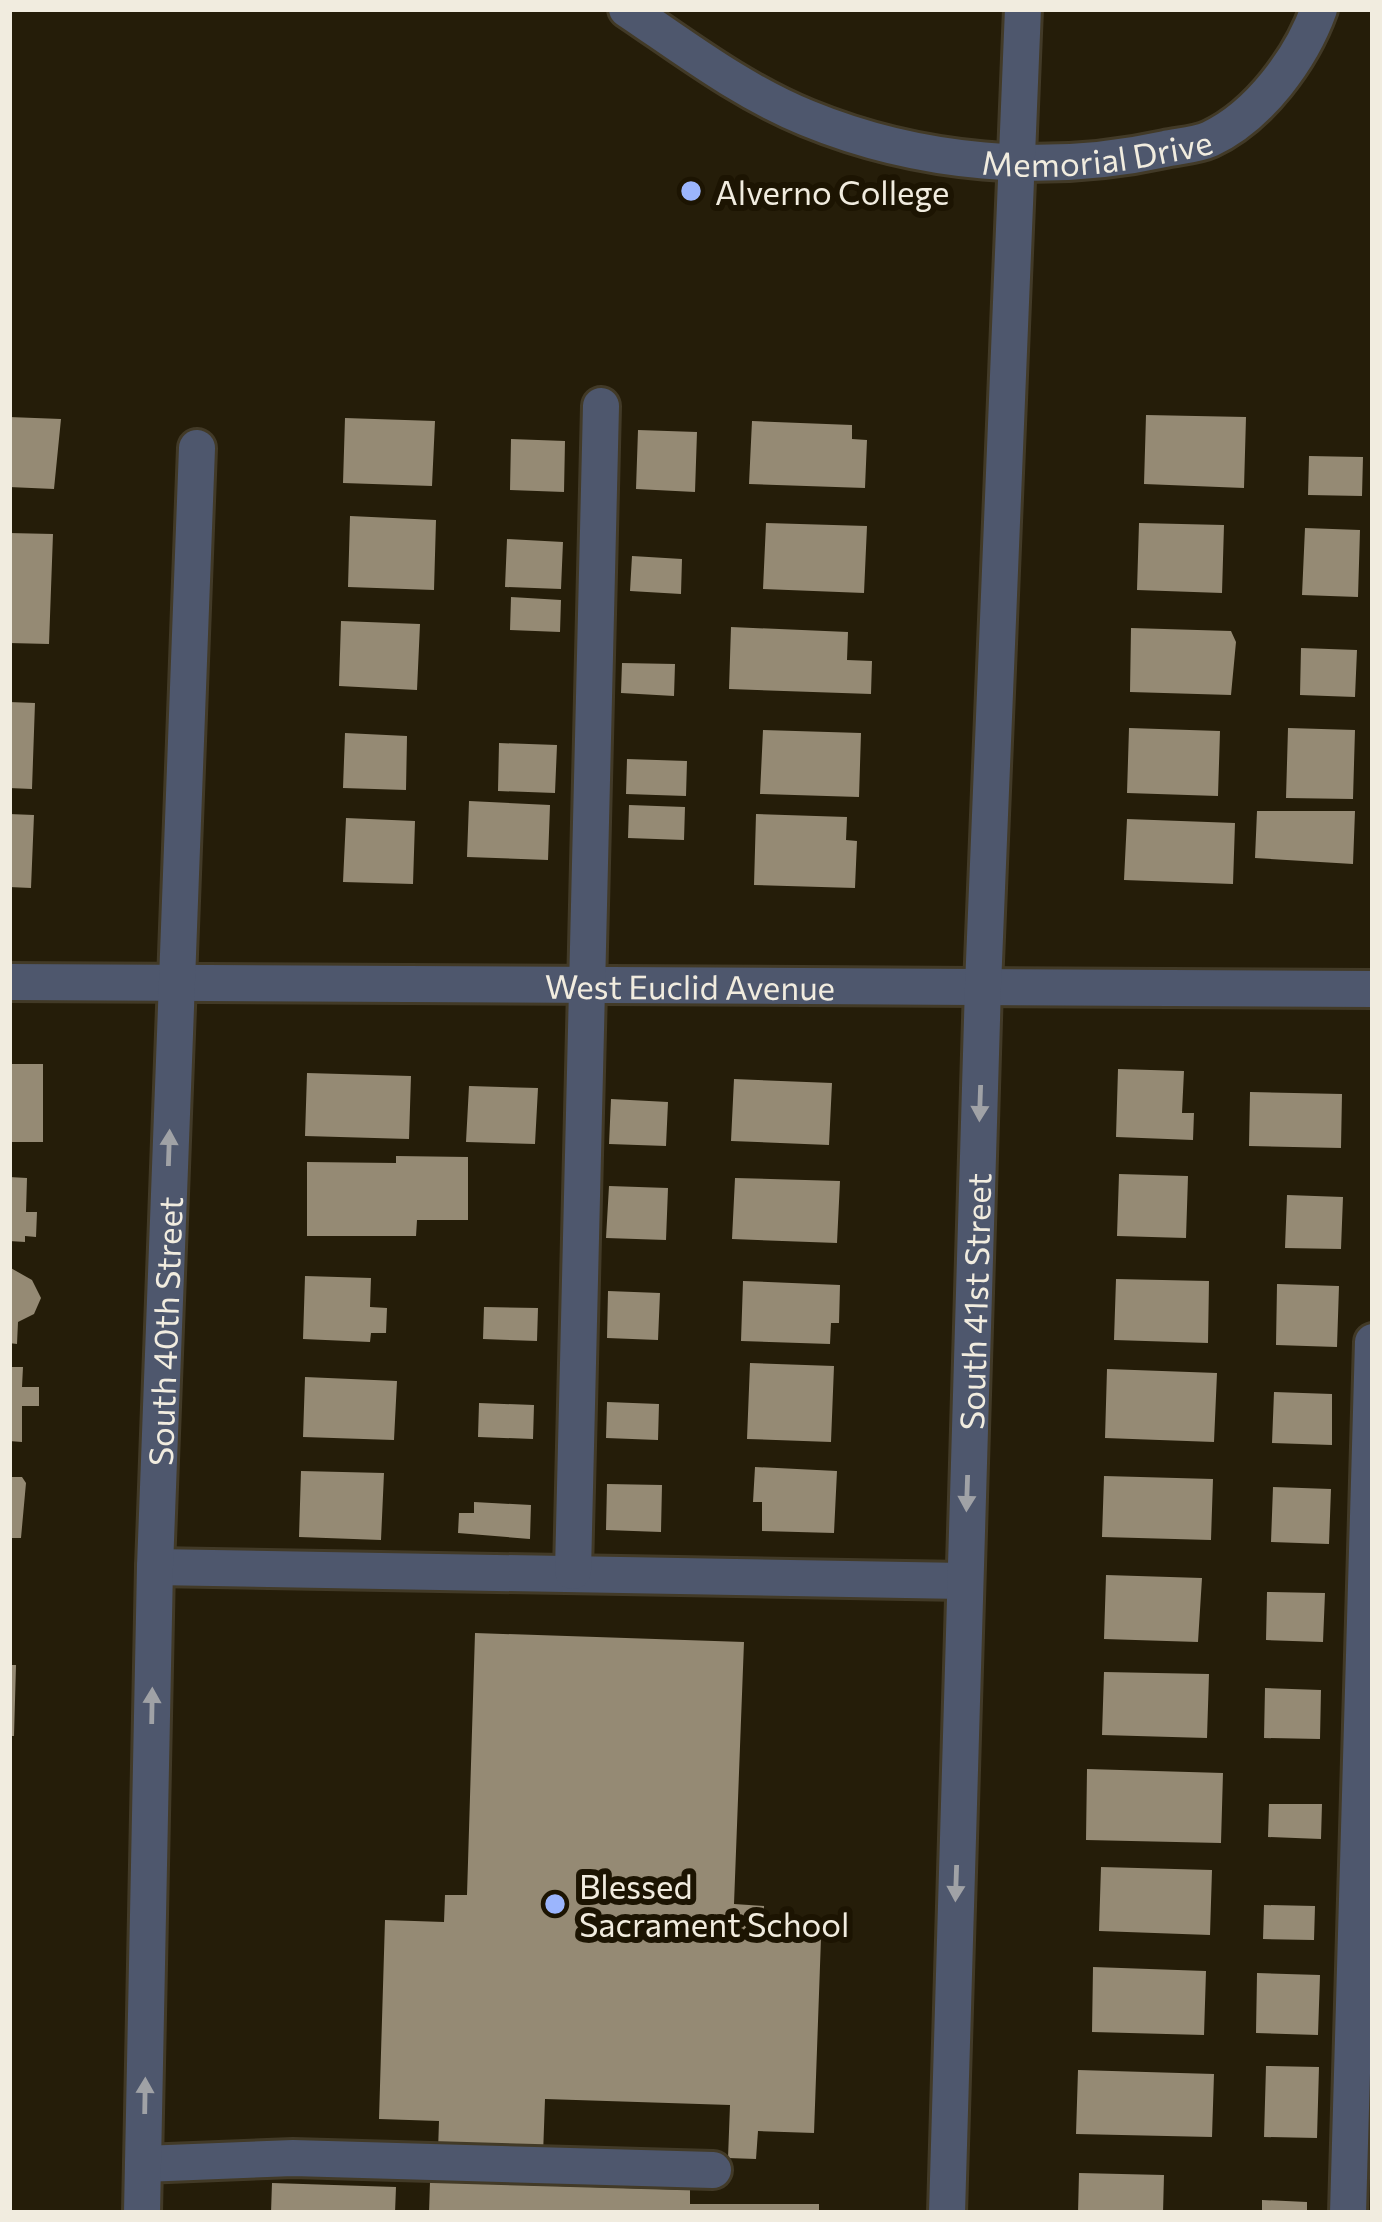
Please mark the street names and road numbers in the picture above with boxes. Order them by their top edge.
street label: Memorial Drive [981,120,1217,183]
street label: West Euclid Avenue [545,964,835,1007]
street label: South 41st Street [949,1172,998,1431]
street label: South 40th Street [138,1196,189,1467]

